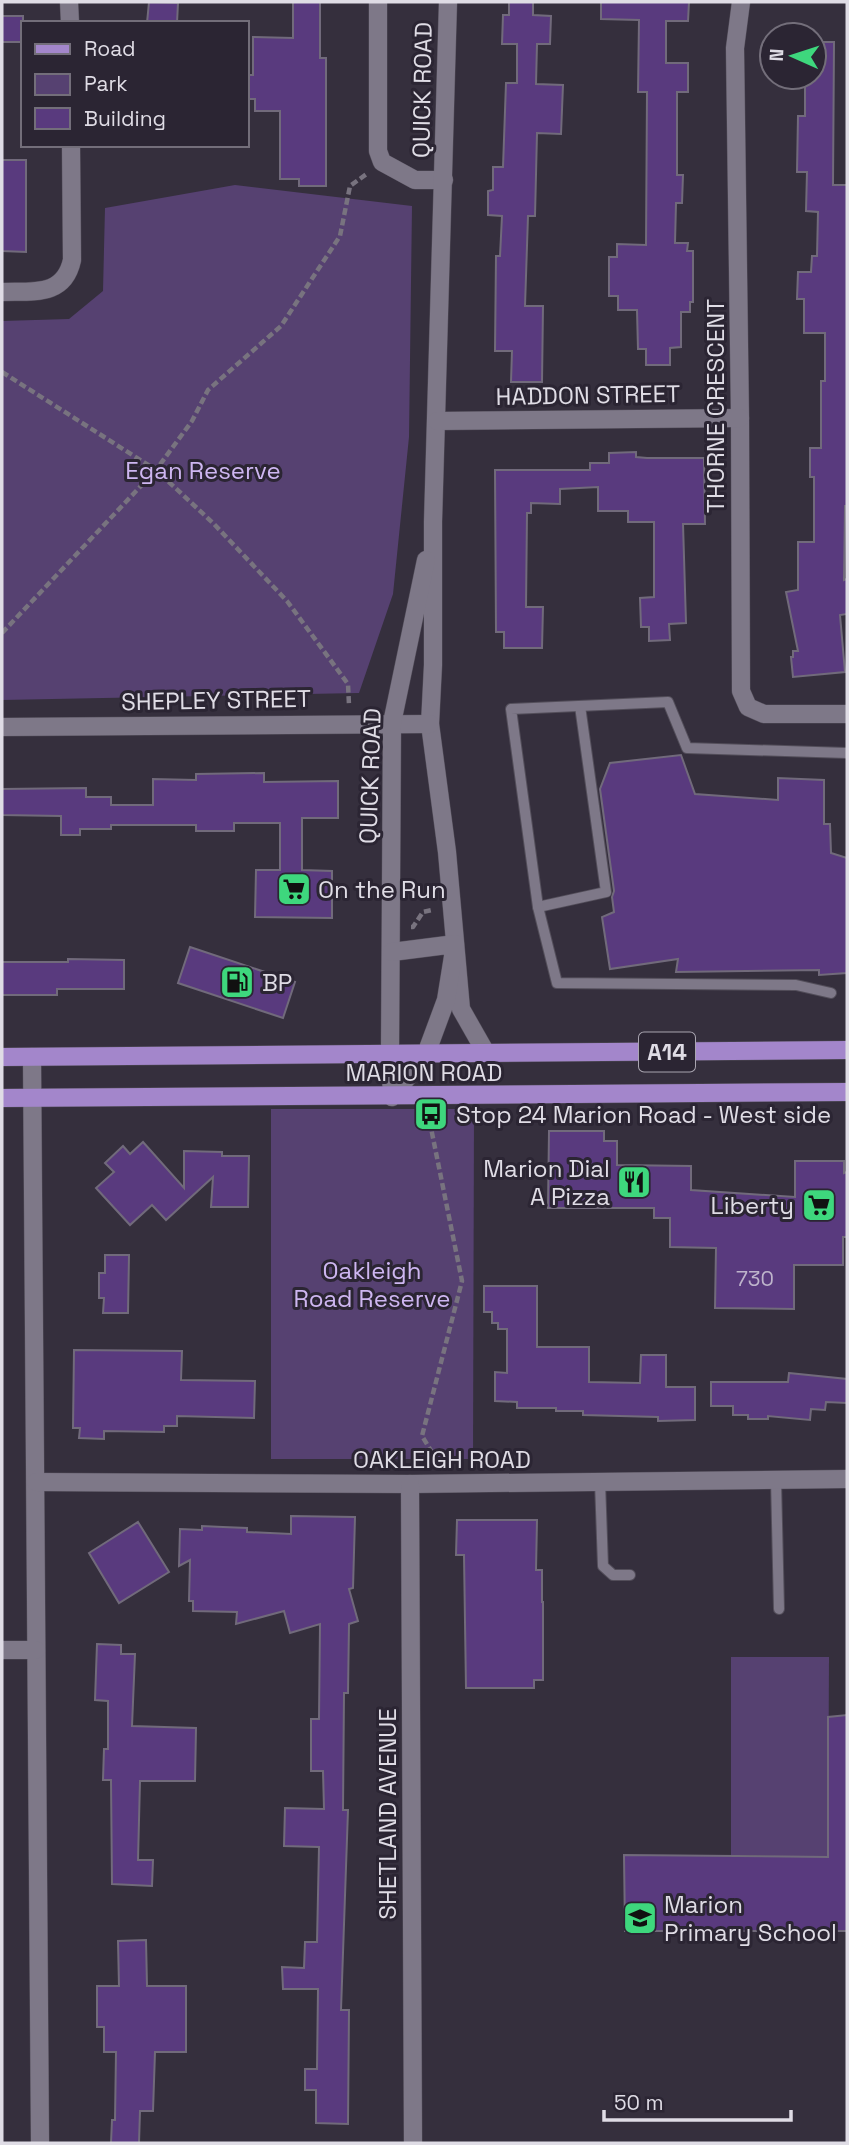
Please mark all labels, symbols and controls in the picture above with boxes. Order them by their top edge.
legend [21,21,248,147]
north arrow [758,21,828,91]
street label: QUICK ROAD [405,22,439,158]
text: Road [84,35,136,62]
text: N [764,48,789,62]
text: Park [84,70,128,97]
text: Building [84,105,166,132]
street label: THORNE CRESCENT [700,299,731,513]
street label: HADDON STREET [495,378,681,412]
park label: Egan Reserve [125,455,281,486]
street label: SHEPLEY STREET [121,683,311,717]
street label: QUICK ROAD [352,707,388,845]
supermarket icon: On the Run [275,870,313,908]
place label: On the Run [318,874,446,905]
fuel station icon: BP [218,963,256,1001]
place label: BP [262,967,292,998]
road number: A14 [639,1032,695,1072]
street label: MARION ROAD [345,1057,503,1088]
bus stop icon: Stop 24 Marion Road - West side [412,1095,450,1133]
place label: Stop 24 Marion Road - West side [456,1099,831,1130]
place label: Marion Dial A Pizza [483,1153,610,1212]
restaurant icon: Marion Dial A Pizza [615,1163,653,1201]
supermarket icon: Liberty [800,1186,838,1224]
place label: Liberty [711,1190,794,1221]
park label: Oakleigh Road Reserve [294,1255,451,1314]
house number: 730 [736,1265,774,1292]
street label: OAKLEIGH ROAD [353,1444,531,1475]
street label: SHETLAND AVENUE [372,1708,403,1920]
place label: Marion Primary School [664,1889,837,1948]
school or university icon: Marion Primary School [621,1899,659,1937]
scale bar [604,2078,791,2122]
text: 50 m [614,2089,664,2116]

